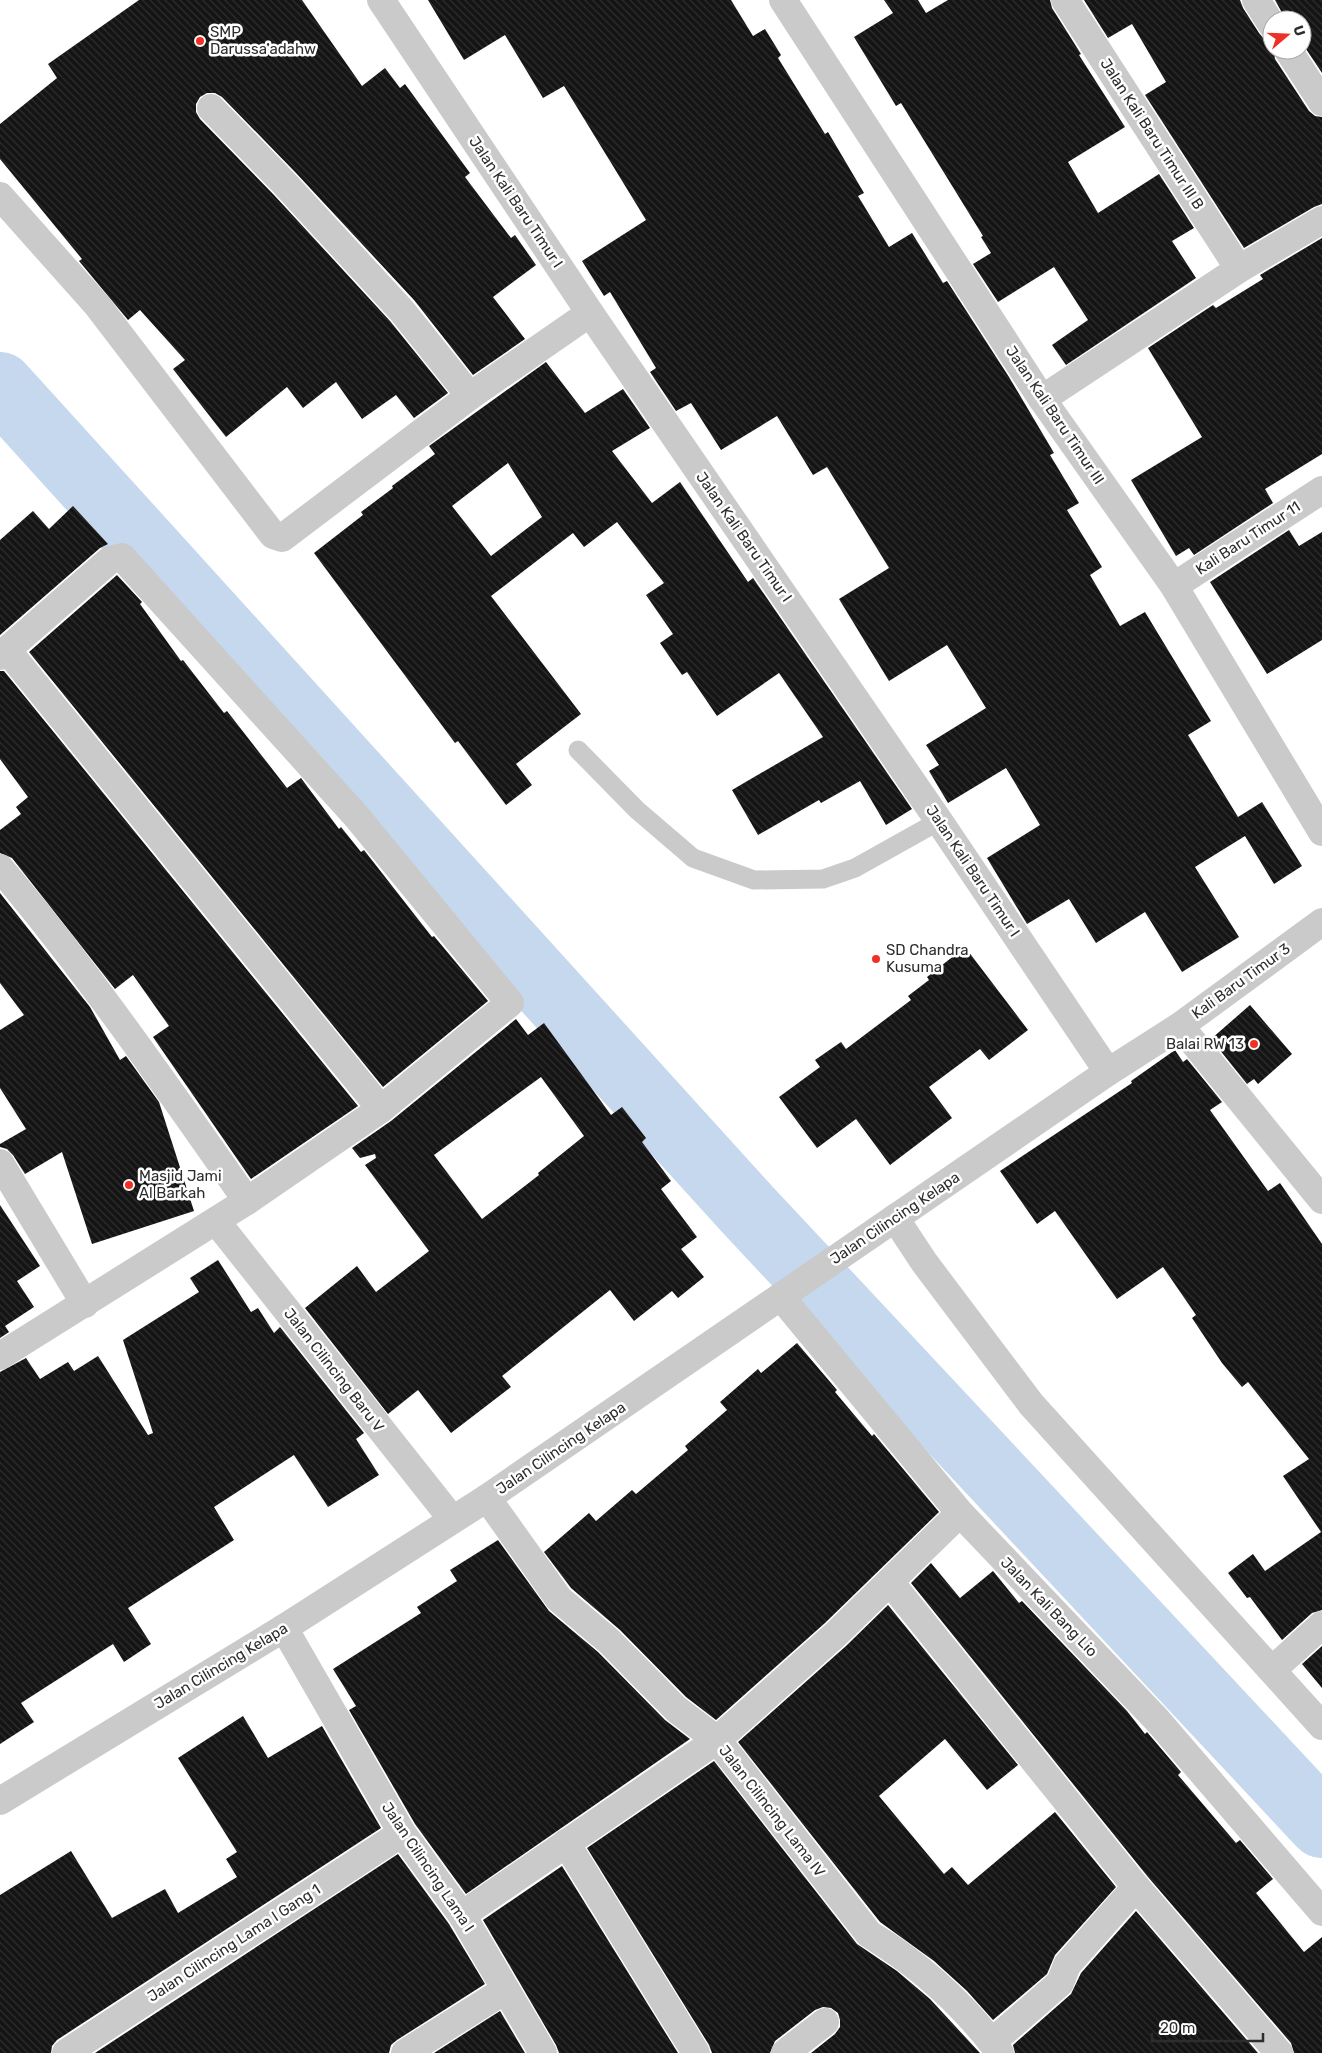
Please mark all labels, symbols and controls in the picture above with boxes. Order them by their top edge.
north arrow [1262,10,1312,60]
place label: SMP Darussa'adahw [210,23,316,58]
text: U [1289,23,1309,38]
marker: SMP Darussa'adahw [194,35,206,47]
street label: Jalan Kali Baru Timur III B [1096,55,1208,213]
street label: Jalan Kali Baru Timur I [465,133,567,271]
street label: Jalan Kali Baru Timur III [1002,342,1108,488]
street label: Jalan Kali Baru Timur I [692,468,796,606]
street label: Kali Baru Timur 11 [1192,498,1304,578]
street label: Jalan Kali Baru Timur I [922,802,1024,940]
street label: Kali Baru Timur 3 [1188,939,1294,1023]
place label: SD Chandra Kusuma [886,941,969,976]
marker: SD Chandra Kusuma [870,953,882,965]
place label: Balai RW 13 [1166,1035,1244,1053]
marker: Balai RW 13 [1248,1038,1260,1050]
place label: Masjid Jami Al Barkah [139,1167,222,1202]
street label: Jalan Cilincing Kelapa [827,1168,963,1268]
marker: Masjid Jami Al Barkah [123,1179,135,1191]
street label: Jalan Cilincing Baru V [280,1305,388,1436]
street label: Jalan Cilincing Kelapa [493,1398,629,1498]
street label: Jalan Kali Bang Lio [997,1554,1101,1660]
street label: Jalan Cilincing Kelapa [151,1619,291,1713]
street label: Jalan Cilincing Lama IV [715,1742,829,1880]
street label: Jalan Cilincing Lama I [378,1799,478,1935]
street label: Jalan Cilincing Lama I Gang 1 [144,1880,324,2006]
scale bar [1152,2010,1263,2042]
text: 20 m [1160,2019,1195,2037]

